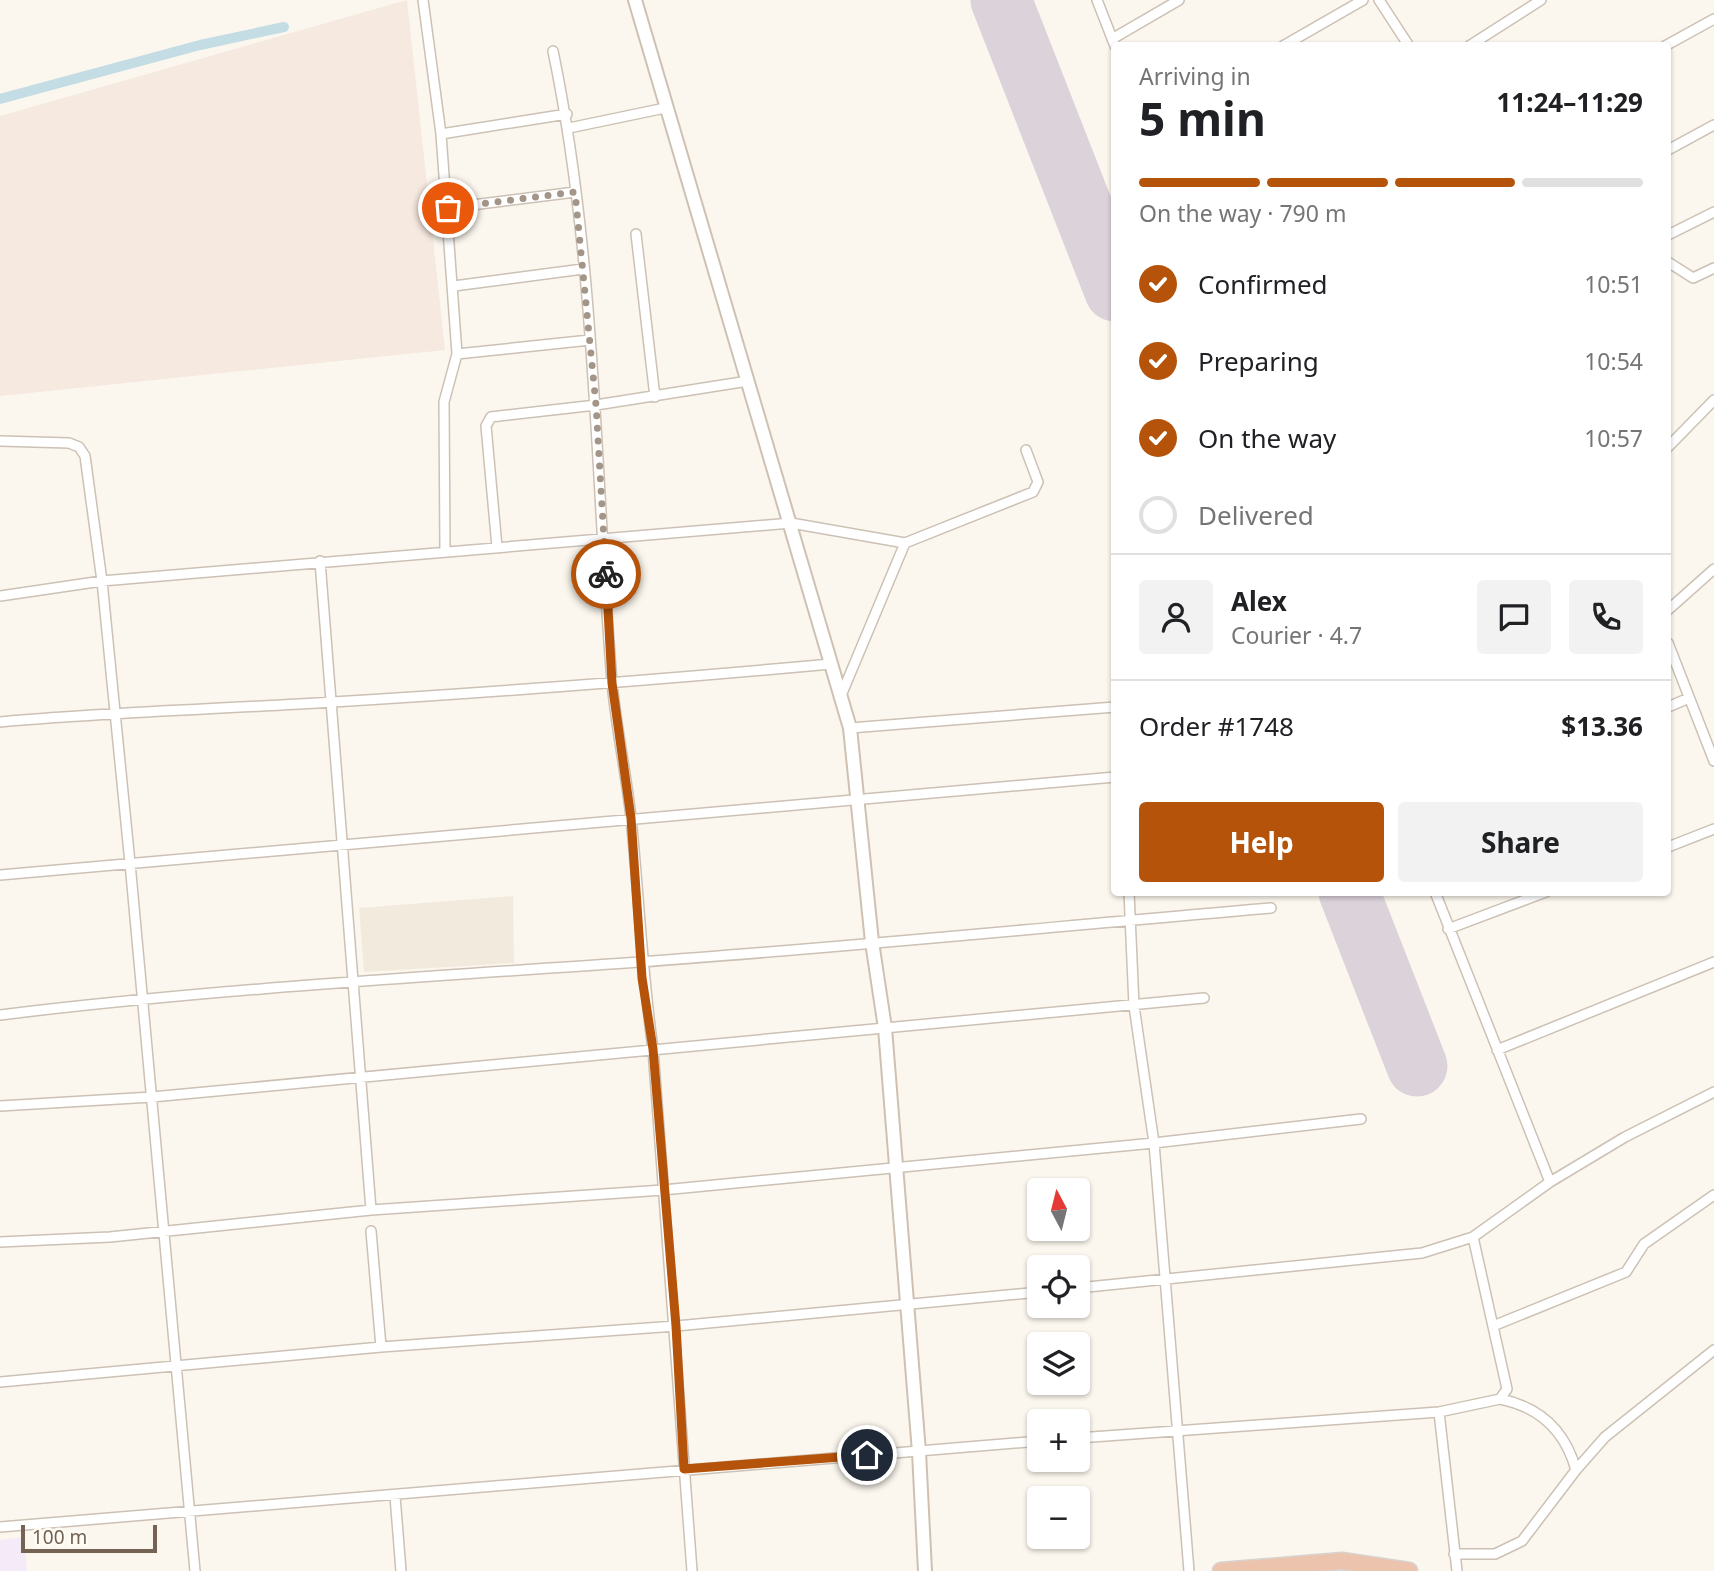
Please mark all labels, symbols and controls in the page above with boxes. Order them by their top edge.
text: Arriving in [1139,60,1251,92]
text: 11:24–11:29 [1496,84,1643,120]
text: 5 min [1139,87,1266,149]
pin [418,178,478,238]
icon: bag [429,189,467,227]
text: On the way · 790 m [1139,197,1346,229]
icon: check [1139,265,1177,303]
text: Confirmed [1198,266,1328,302]
text: 10:51 [1584,268,1643,300]
icon: check [1139,342,1177,380]
text: Preparing [1198,343,1319,379]
text: 10:54 [1584,345,1643,377]
icon: check [1139,419,1177,457]
text: On the way [1198,420,1336,456]
text: 10:57 [1584,422,1643,454]
text: Delivered [1198,497,1314,533]
courier [571,539,641,609]
icon: bike [587,555,625,593]
button: person [1139,580,1213,654]
button: chat [1477,580,1551,654]
button: phone [1569,580,1643,654]
text: Alex [1231,583,1287,619]
text: Courier · 4.7 [1231,619,1362,651]
text: Order #1748 [1139,708,1294,744]
text: $13.36 [1561,708,1643,744]
button: Help [1139,802,1384,882]
button: Share [1398,802,1643,882]
north arrow [1027,1178,1090,1241]
map controls [1027,1178,1090,1549]
button: locate [1027,1255,1090,1318]
button: layers [1027,1332,1090,1395]
button: + [1027,1409,1090,1472]
pin [837,1425,897,1485]
icon: home [848,1436,886,1474]
button: − [1027,1486,1090,1549]
scale bar [21,1522,158,1554]
text: 100 m [32,1524,87,1550]

